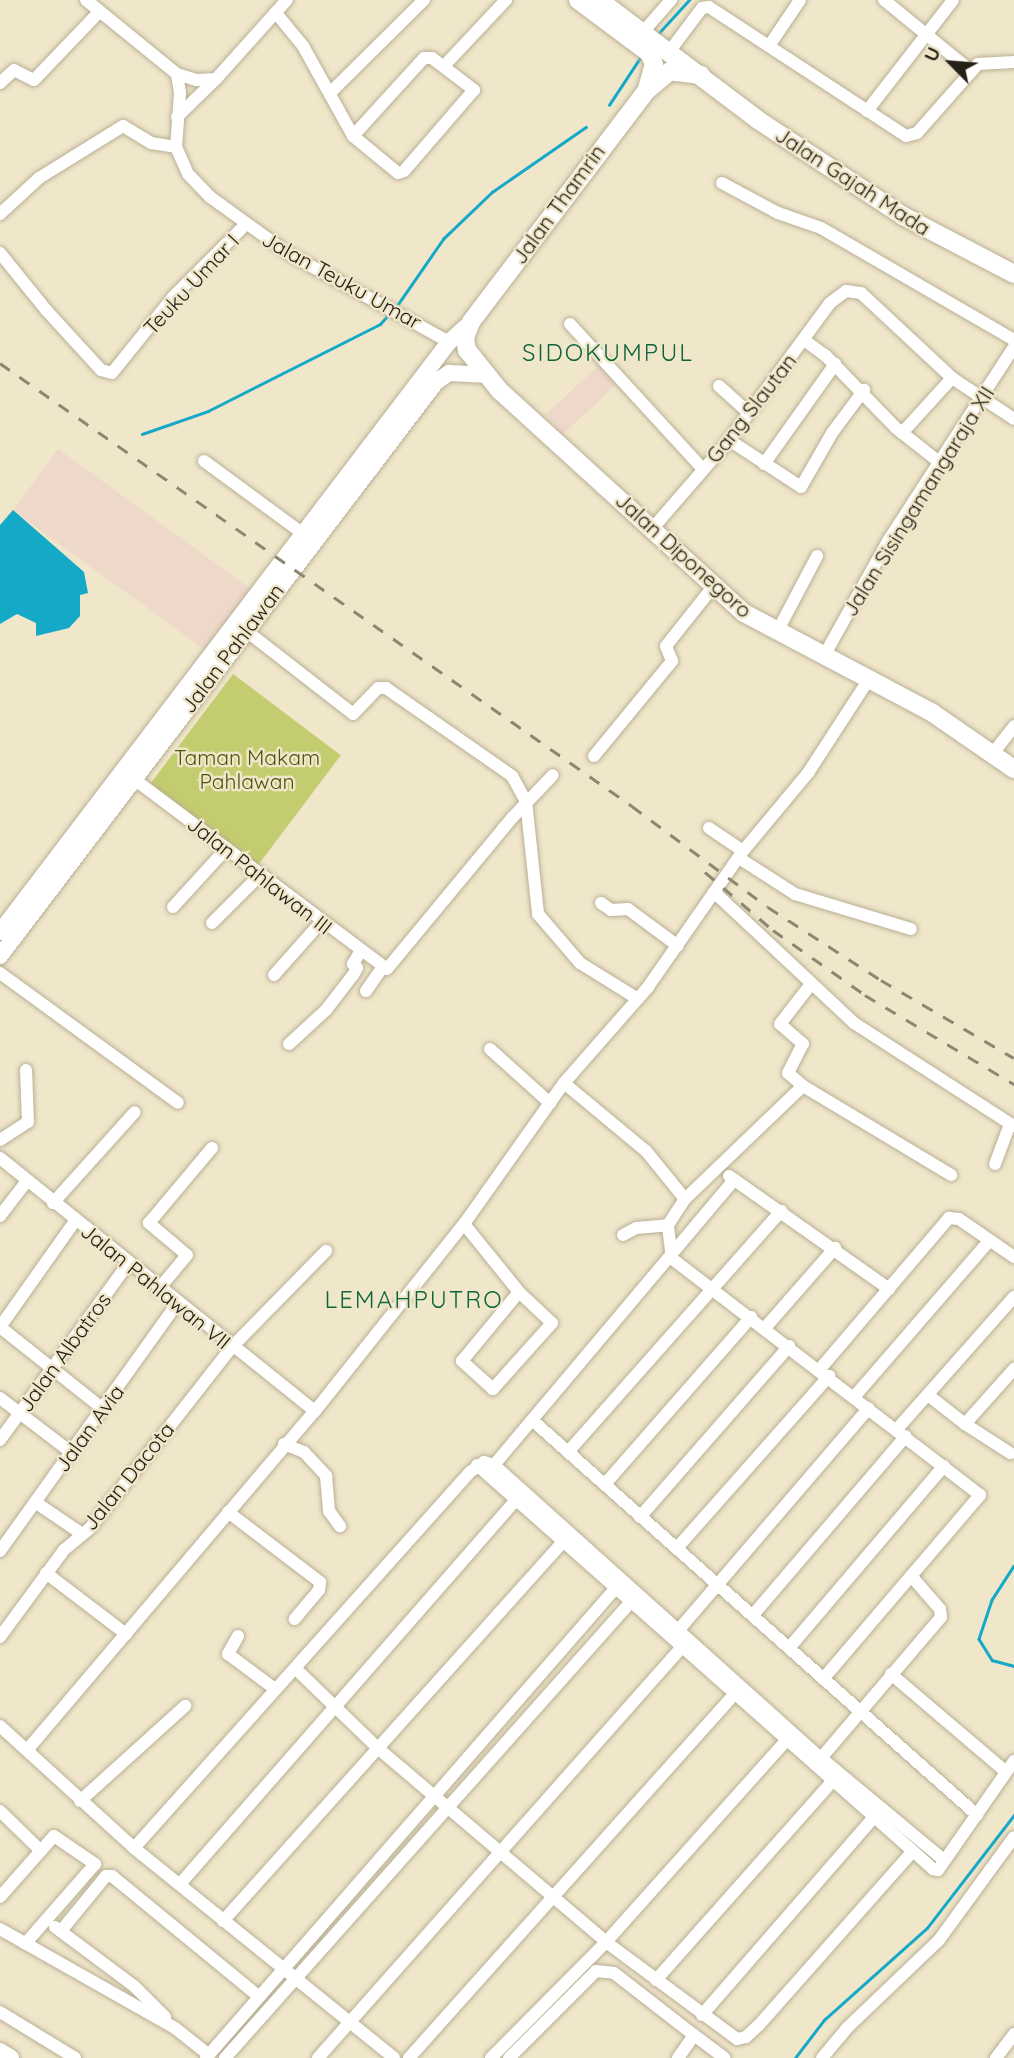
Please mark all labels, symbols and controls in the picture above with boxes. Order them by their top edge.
north arrow [916,28,986,98]
text: U [918,43,946,65]
street label: Jalan Gajah Mada [771,122,935,240]
street label: Jalan Thamrin [506,139,610,269]
street label: Jalan Teuku Umar [258,226,426,334]
street label: Teuku Umar I [138,228,244,340]
district label: SIDOKUMPUL [523,339,693,367]
street label: Gang Slautan [701,348,801,468]
street label: Jalan Sisingamangaraja XII [837,381,999,621]
street label: Jalan Diponegoro [611,487,757,623]
street label: Jalan Pahlawan [175,578,289,718]
park label: Taman Makam Pahlawan [174,744,320,794]
street label: Jalan Pahlawan III [183,811,337,939]
street label: Jalan Pahlawan VII [76,1218,236,1354]
district label: LEMAHPUTRO [326,1286,502,1314]
street label: Jalan Albatros [12,1287,116,1417]
street label: Jalan Avia [49,1380,129,1476]
street label: Jalan Dacota [77,1417,179,1535]

